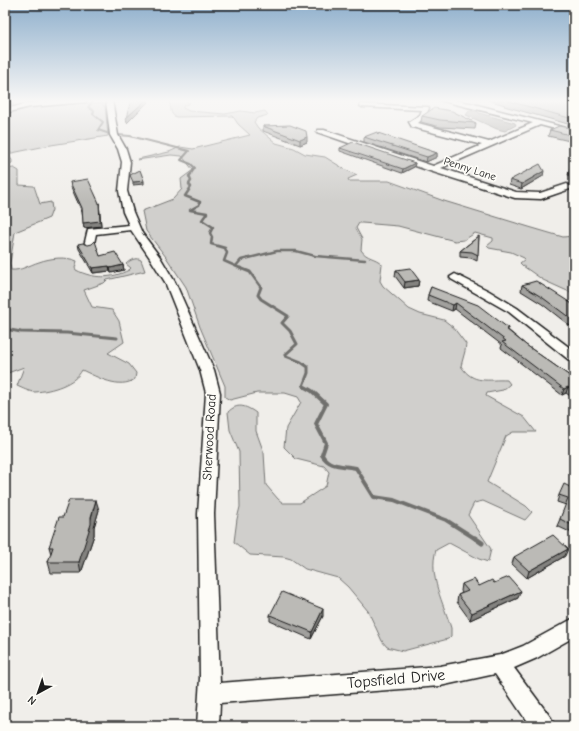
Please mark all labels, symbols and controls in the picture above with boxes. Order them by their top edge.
street label: Penny Lane [442,154,498,184]
street label: Sherwood Road [199,393,219,481]
street label: Topsfield Drive [346,666,446,692]
north arrow [18,673,58,713]
text: N [25,693,39,708]

